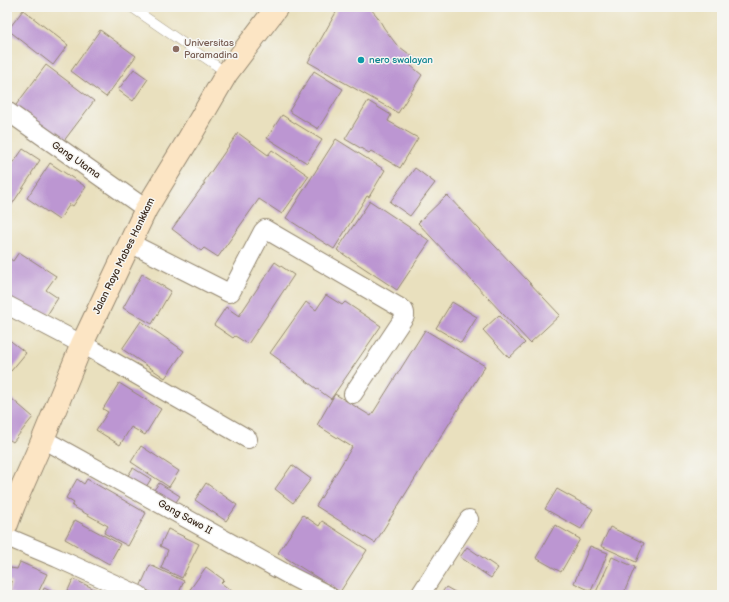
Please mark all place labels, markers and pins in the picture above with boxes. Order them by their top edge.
place label: Universitas Paramadina [184,37,238,61]
marker: Universitas Paramadina [171,44,181,54]
place label: nero swalayan [369,54,433,66]
marker: nero swalayan [356,55,366,65]

